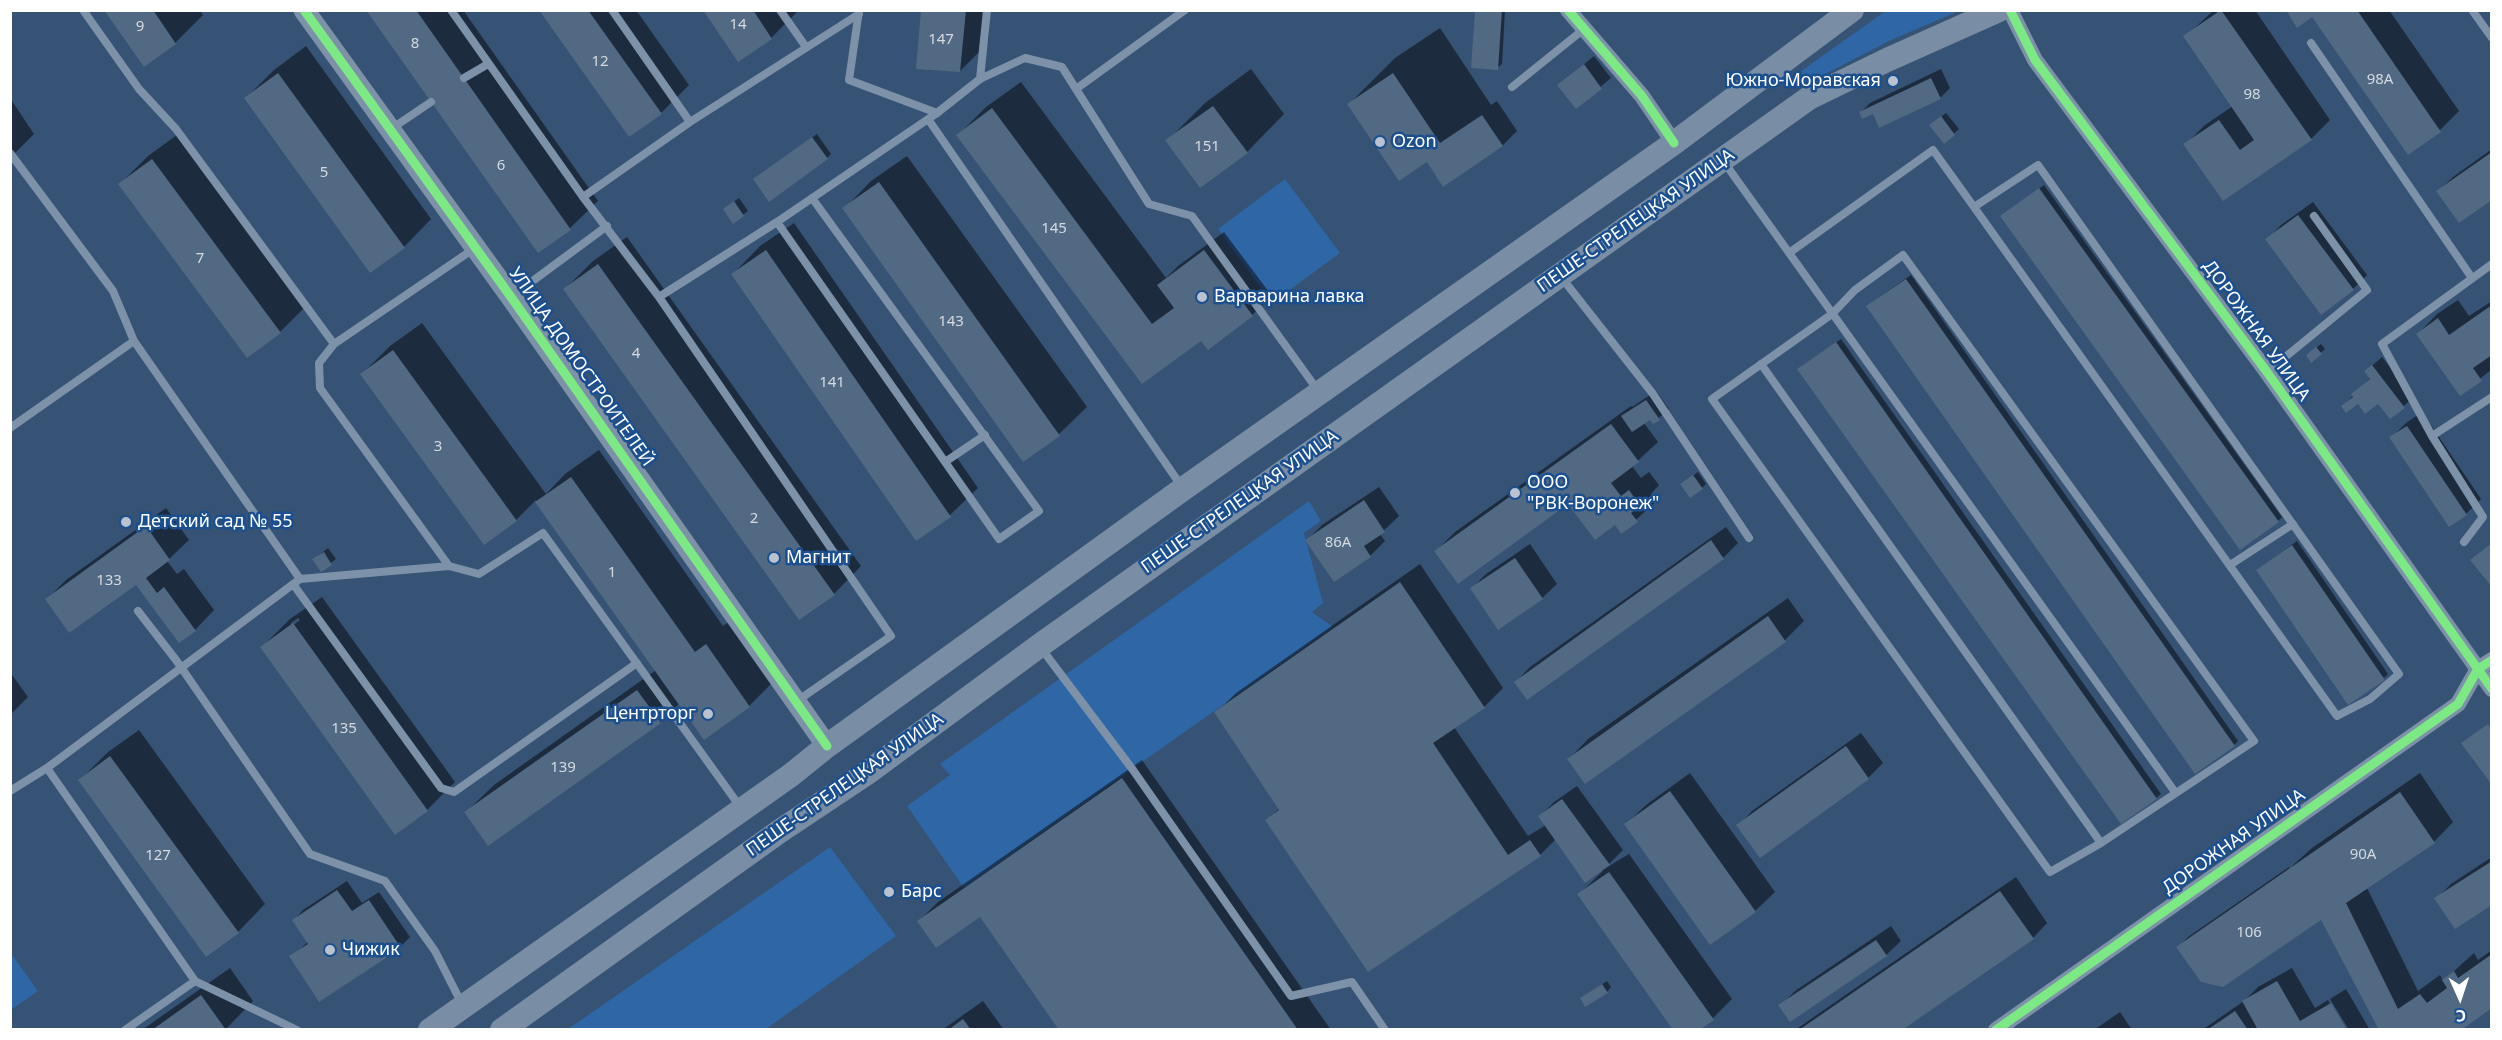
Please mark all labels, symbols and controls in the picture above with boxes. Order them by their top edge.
house number: 14 [729,16,747,34]
house number: 9 [136,18,144,36]
house number: 147 [928,31,954,49]
house number: 8 [411,35,419,53]
house number: 12 [591,53,609,71]
place label: Южно-Моравская [1725,70,1881,92]
house number: 98А [2367,71,2393,89]
marker: Южно-Моравская [1886,74,1900,88]
house number: 98 [2243,86,2261,104]
place label: Ozon [1392,131,1437,153]
marker: Ozon [1373,135,1387,149]
house number: 151 [1194,138,1220,156]
street label: ПЕШЕ-СТРЕЛЕЦКАЯ УЛИЦА [1533,145,1739,297]
house number: 6 [497,157,505,175]
house number: 5 [320,164,328,182]
house number: 145 [1041,220,1067,238]
house number: 7 [196,250,204,268]
street label: ДОРОЖНАЯ УЛИЦА [2198,256,2314,406]
street label: УЛИЦА ДОМОСТРОИТЕЛЕЙ [504,263,658,471]
place label: Варварина лавка [1214,286,1365,308]
marker: Варварина лавка [1195,290,1209,304]
house number: 143 [938,313,964,331]
house number: 4 [632,345,640,363]
house number: 141 [819,374,845,392]
street label: ПЕШЕ-СТРЕЛЕЦКАЯ УЛИЦА [1137,426,1343,578]
house number: 3 [434,438,442,456]
place label: ООО "РВК-Воронеж" [1527,472,1659,514]
marker: ООО "РВК-Воронеж" [1508,486,1522,500]
house number: 2 [750,510,758,528]
place label: Детский сад № 55 [138,511,293,533]
marker: Детский сад № 55 [119,515,133,529]
house number: 86А [1325,534,1351,552]
place label: Магнит [786,547,851,569]
marker: Магнит [767,551,781,565]
house number: 1 [608,564,616,582]
house number: 133 [96,572,122,590]
place label: Центрторг [605,703,696,725]
marker: Центрторг [701,707,715,721]
street label: ПЕШЕ-СТРЕЛЕЦКАЯ УЛИЦА [742,709,948,861]
house number: 135 [331,720,357,738]
house number: 139 [550,759,576,777]
street label: ДОРОЖНАЯ УЛИЦА [2159,785,2309,899]
house number: 90А [2350,846,2376,864]
house number: 127 [145,847,171,865]
place label: Барс [901,881,942,903]
marker: Барс [882,885,896,899]
house number: 106 [2236,924,2262,942]
place label: Чижик [342,939,400,961]
marker: Чижик [323,943,337,957]
north arrow [2430,968,2490,1028]
text: С [2455,1005,2467,1027]

